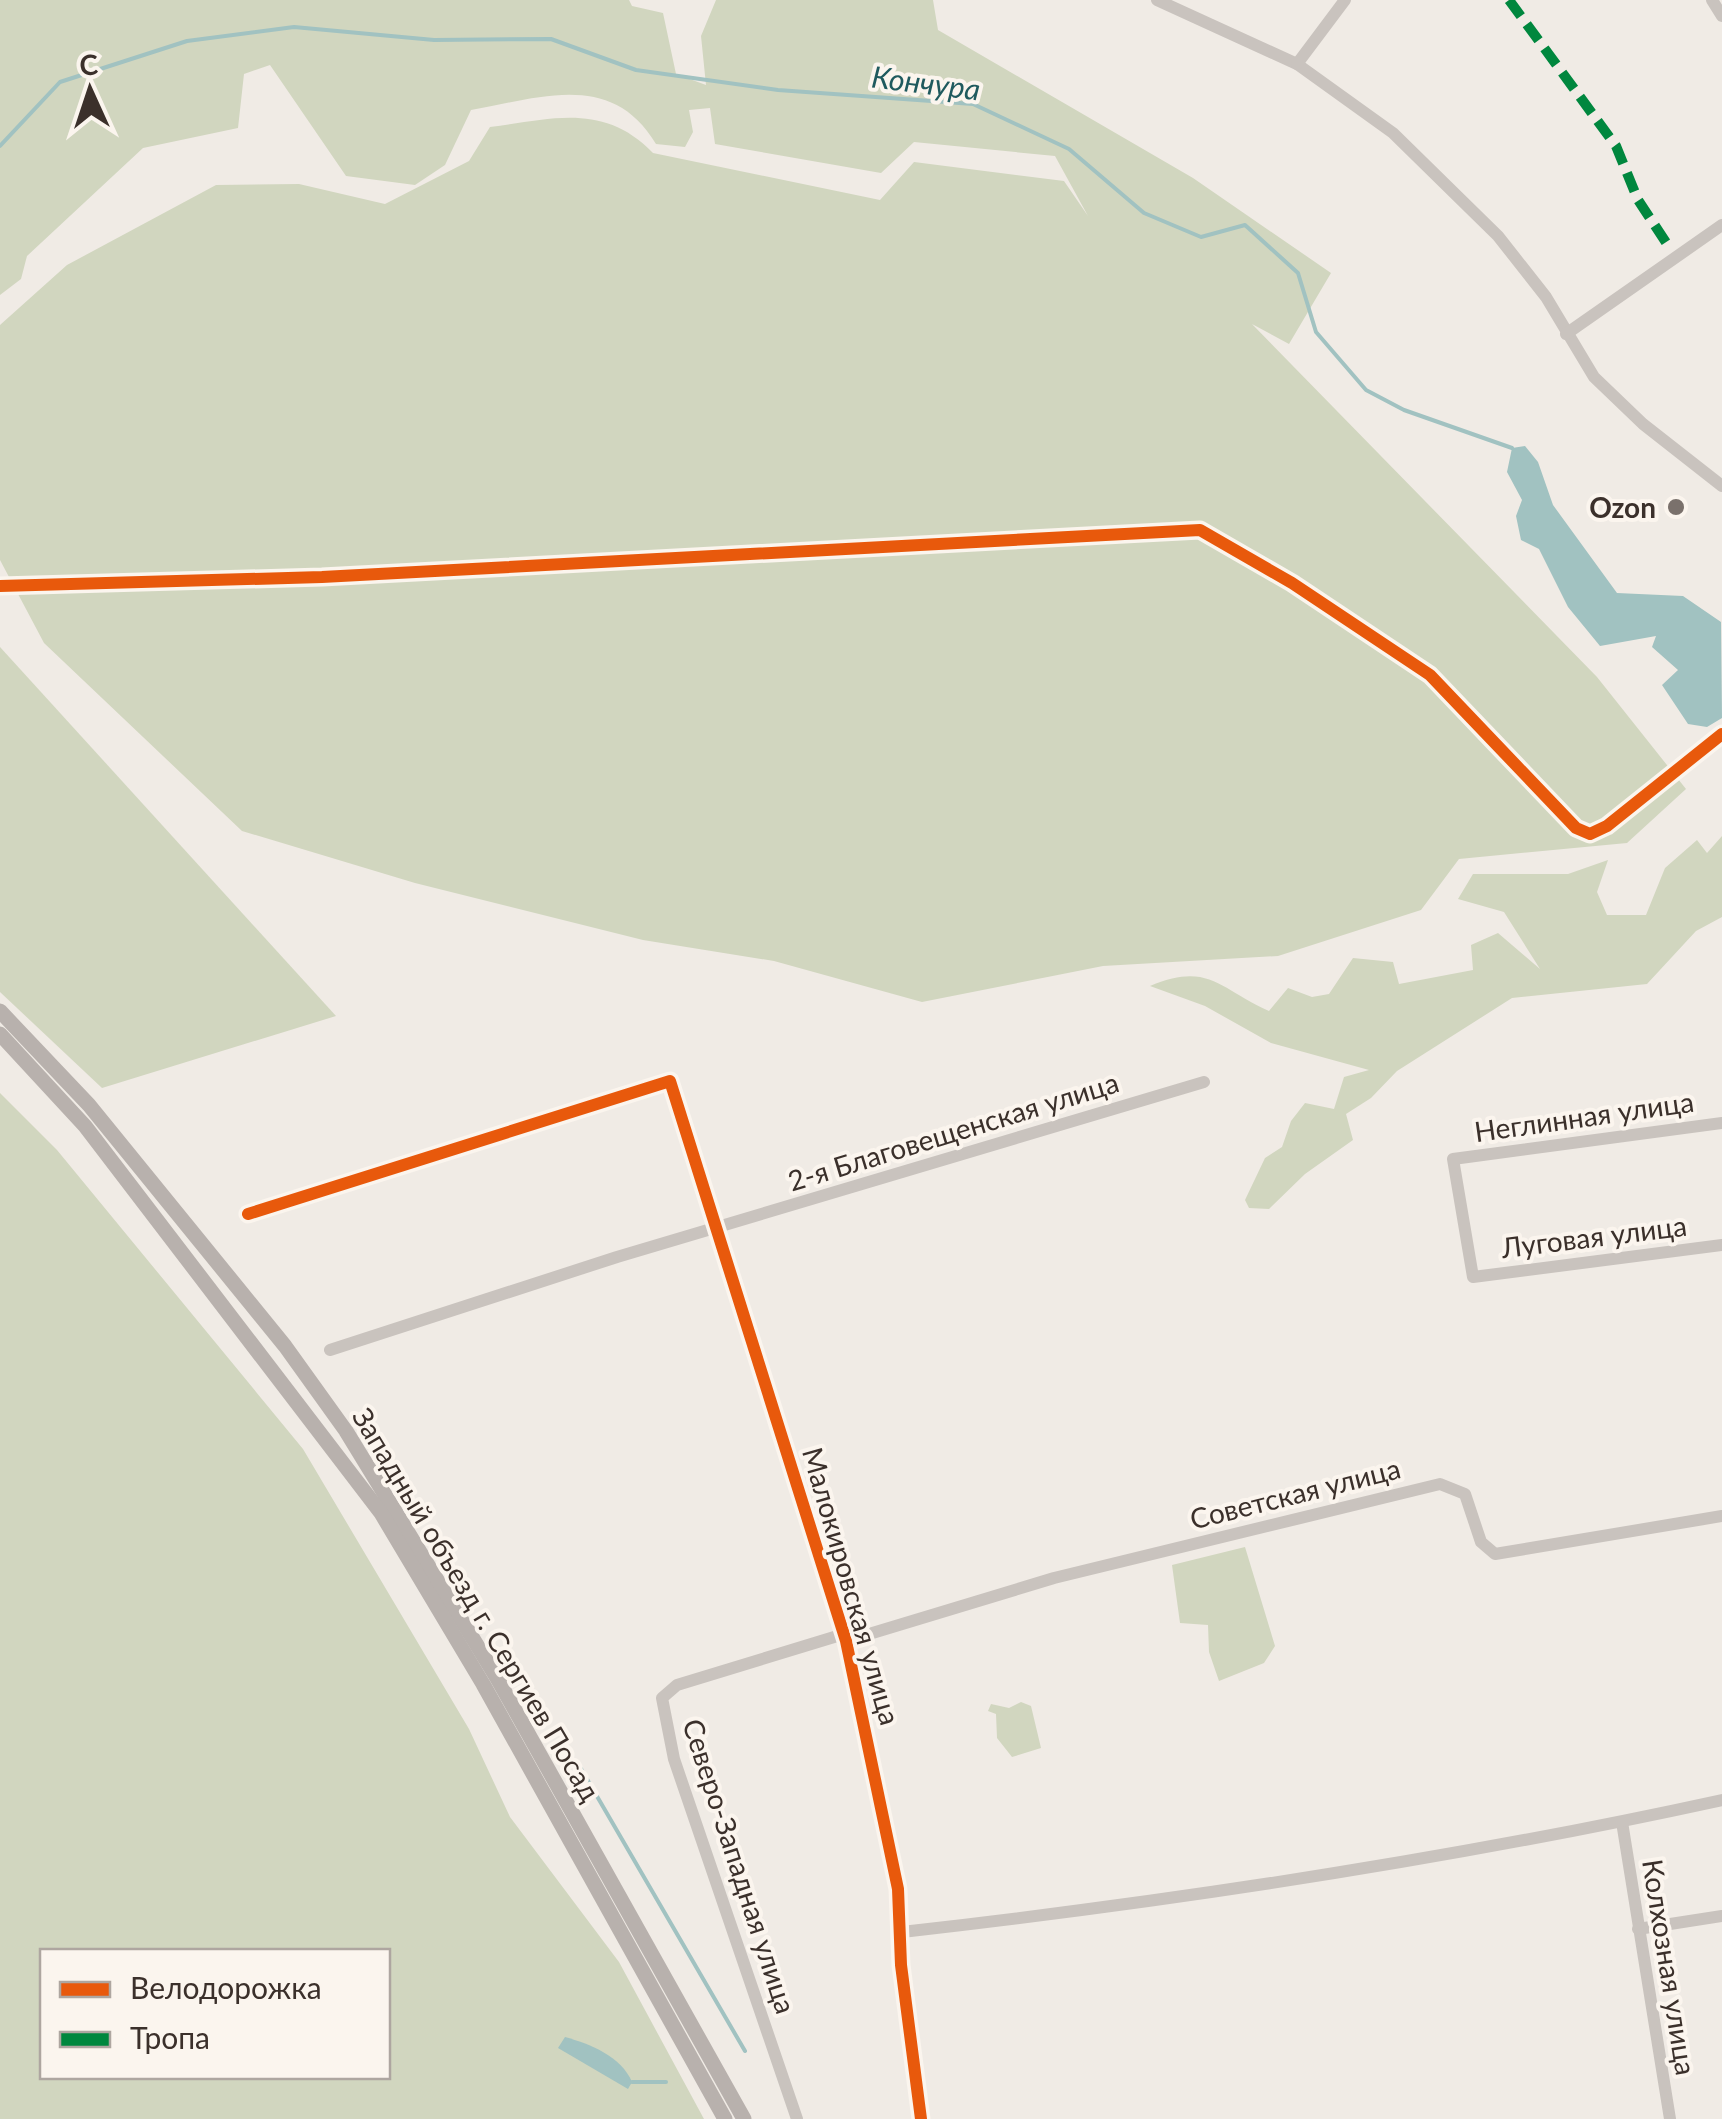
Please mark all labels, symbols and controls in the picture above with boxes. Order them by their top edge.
north arrow [40,40,140,140]
text: С [78,47,99,81]
water label: Кончура [870,57,982,107]
place label: Ozon [1589,490,1656,524]
marker: Ozon [1665,496,1687,518]
street label: 2-я Благовещенская улица [783,1064,1123,1198]
street label: Неглинная улица [1472,1084,1696,1148]
street label: Луговая улица [1498,1208,1689,1264]
street label: Западный объезд г. Сергиев Посад [346,1401,608,1807]
street label: Малокировская улица [796,1443,908,1729]
street label: Советская улица [1186,1450,1404,1536]
street label: Северо-Западная улица [676,1714,804,2018]
street label: Колхозная улица [1636,1857,1704,2077]
legend [40,1949,390,2079]
text: Велодорожка [130,1969,322,2005]
text: Тропа [130,2019,210,2055]

